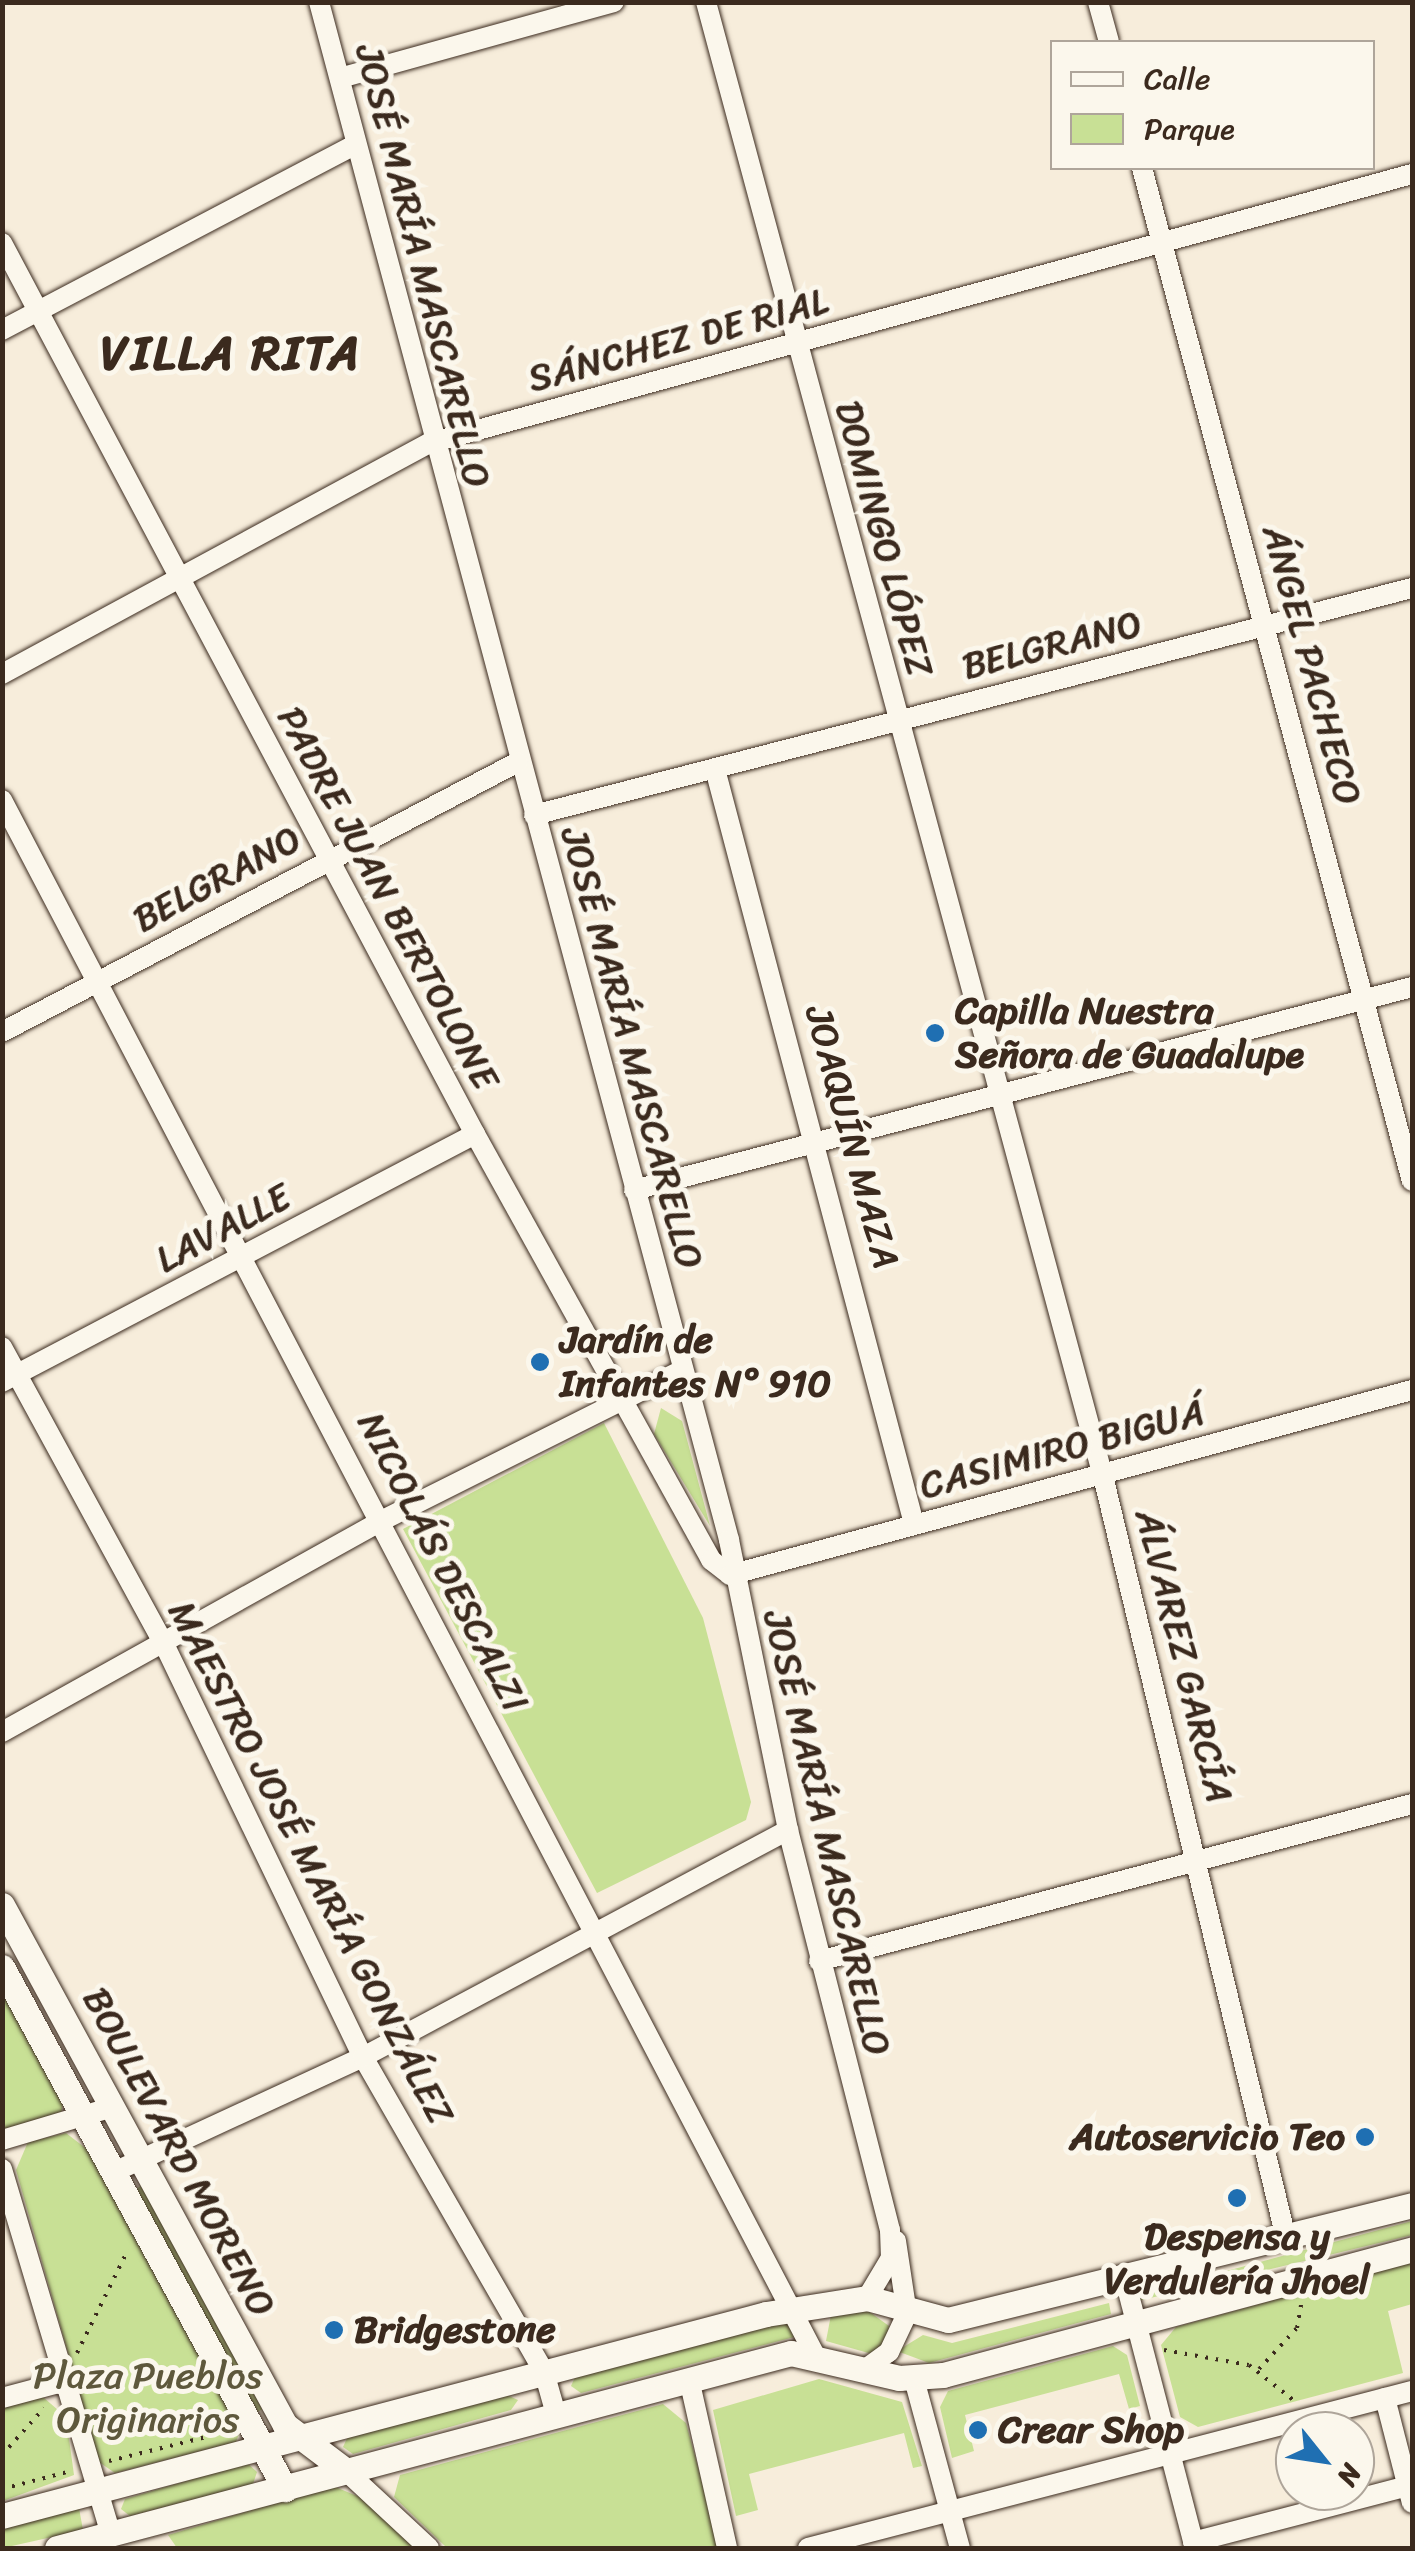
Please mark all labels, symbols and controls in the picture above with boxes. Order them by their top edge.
street label: JOSÉ MARÍA MASCARELLO [346,39,500,493]
legend [1050,40,1375,170]
text: Calle [1144,52,1210,106]
text: Parque [1144,102,1235,156]
street label: SÁNCHEZ DE RIAL [521,278,835,402]
district label: VILLA RITA [101,324,361,382]
street label: DOMINGO LÓPEZ [825,396,943,682]
street label: ÁNGEL PACHECO [1253,520,1371,810]
street label: BELGRANO [957,601,1147,689]
street label: PADRE JUAN BERTOLONE [269,701,507,1095]
street label: BELGRANO [125,816,309,942]
street label: JOSÉ MARÍA MASCARELLO [551,821,713,1275]
place label: Capilla Nuestra Señora de Guadalupe [955,988,1305,1078]
street label: JOAQUÍN MAZA [795,1001,909,1273]
marker: Capilla Nuestra Señora de Guadalupe [924,1022,946,1044]
street label: LAVALLE [148,1174,298,1282]
place label: Jardín de Infantes N° 910 [560,1317,831,1406]
marker: Jardín de Infantes N° 910 [529,1351,551,1373]
street label: CASIMIRO BIGUÁ [913,1389,1211,1509]
street label: NICOLÁS DESCALZI [347,1404,539,1720]
street label: ÁLVAREZ GARCÍA [1126,1505,1242,1807]
street label: MAESTRO JOSÉ MARÍA GONZÁLEZ [158,1592,464,2134]
street label: JOSÉ MARÍA MASCARELLO [753,1605,901,2061]
street label: BOULEVARD MORENO [73,1980,285,2324]
place label: Autoservicio Teo [1070,2114,1345,2160]
marker: Autoservicio Teo [1354,2126,1376,2148]
marker: Despensa y Verdulería Jhoel [1226,2187,1248,2209]
place label: Despensa y Verdulería Jhoel [1104,2214,1370,2304]
place label: Bridgestone [354,2307,556,2353]
marker: Bridgestone [323,2319,345,2341]
park label: Plaza Pueblos Originarios [33,2353,263,2442]
place label: Crear Shop [998,2407,1185,2453]
north arrow [1275,2411,1375,2511]
marker: Crear Shop [967,2419,989,2441]
text: N [1324,2455,1376,2496]

